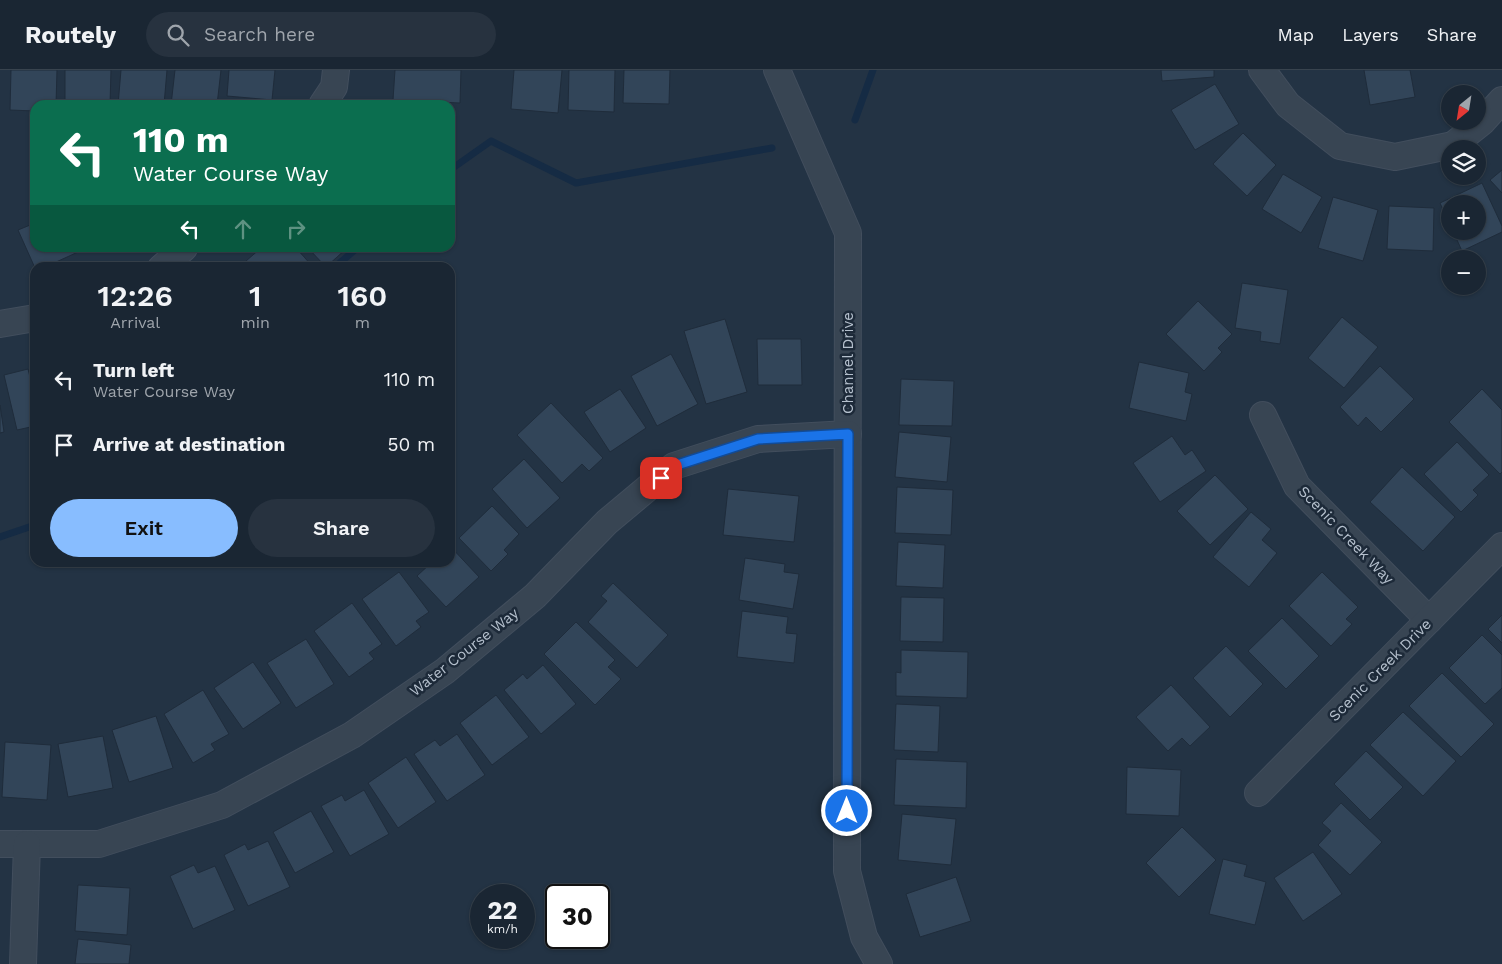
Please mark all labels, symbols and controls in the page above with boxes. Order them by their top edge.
search box [146,12,496,57]
text: Routely [25,21,116,49]
icon: search [164,21,192,49]
text: Search here [204,23,315,46]
text: Map [1277,24,1314,45]
text: Layers [1342,24,1399,45]
text: Share [1427,24,1477,45]
north arrow [1441,85,1486,130]
map controls [1441,85,1486,295]
text: 110 m [133,119,229,161]
icon: left [50,120,115,185]
button: layers [1441,140,1486,185]
text: Water Course Way [133,161,328,186]
button: + [1441,195,1486,240]
icon: left [176,215,204,243]
icon: ahead [229,215,257,243]
icon: right [282,215,310,243]
button: − [1441,250,1486,295]
text: 12:26 [98,278,173,313]
text: 1 [249,278,261,313]
text: 160 [337,278,387,313]
street label: Channel Drive [839,312,857,414]
text: Arrival [110,313,160,332]
text: min [240,313,270,332]
text: m [355,313,370,332]
text: Turn left [93,359,174,382]
icon: left [50,366,78,394]
text: 110 m [384,368,435,391]
text: Water Course Way [93,382,235,401]
icon: arrive [50,431,78,459]
text: Arrive at destination [93,433,285,456]
text: 50 m [388,433,435,456]
pin [640,457,682,499]
icon: arrive [647,464,675,492]
street label: Scenic Creek Way [1295,482,1398,588]
button: Exit [50,499,238,557]
button: Share [248,499,435,557]
street label: Water Course Way [406,604,522,700]
street label: Scenic Creek Drive [1325,615,1435,725]
position arrow [820,784,872,836]
speed limit sign: 30 [545,884,610,949]
text: 22 [488,896,517,925]
text: km/h [487,922,518,936]

